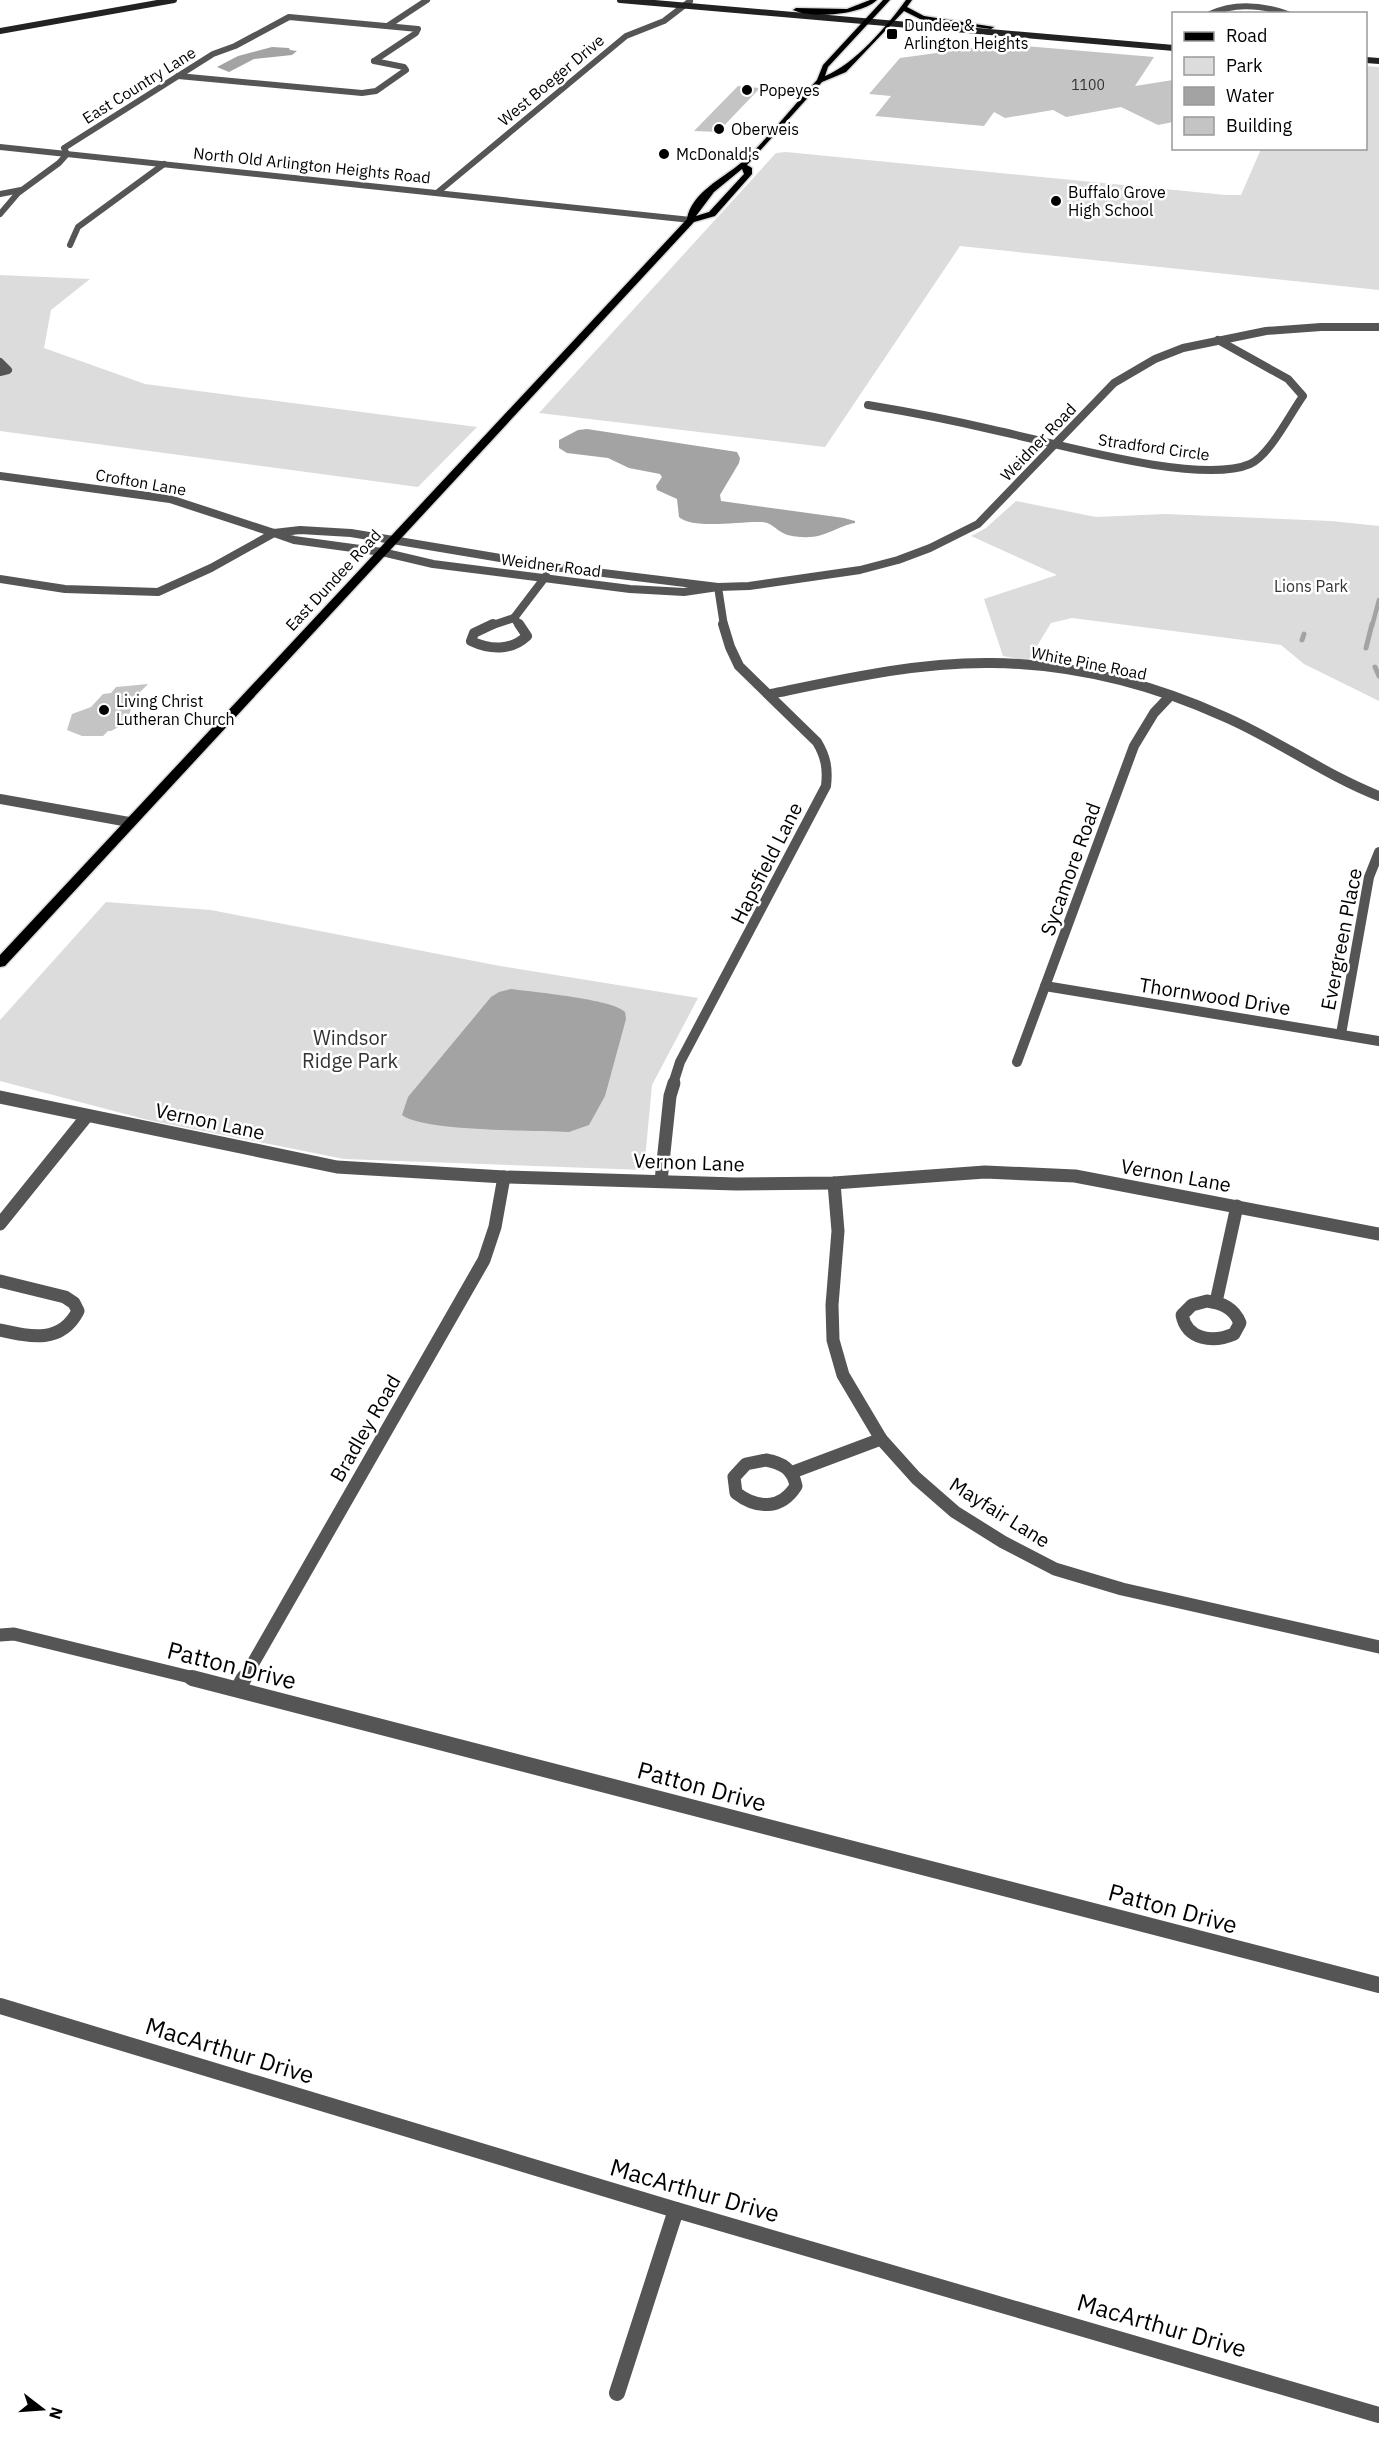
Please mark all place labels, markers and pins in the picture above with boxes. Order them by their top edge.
place label: Dundee & Arlington Heights [904,15,1028,53]
marker: Dundee & Arlington Heights [885,27,899,41]
place label: Popeyes [759,80,820,100]
marker: Popeyes [740,83,754,97]
place label: Oberweis [731,119,799,139]
marker: Oberweis [712,122,726,136]
place label: McDonald's [676,144,760,164]
marker: McDonald's [657,147,671,161]
place label: Buffalo Grove High School [1068,182,1166,220]
marker: Buffalo Grove High School [1049,194,1063,208]
place label: Living Christ Lutheran Church [116,691,235,729]
marker: Living Christ Lutheran Church [97,703,111,717]

